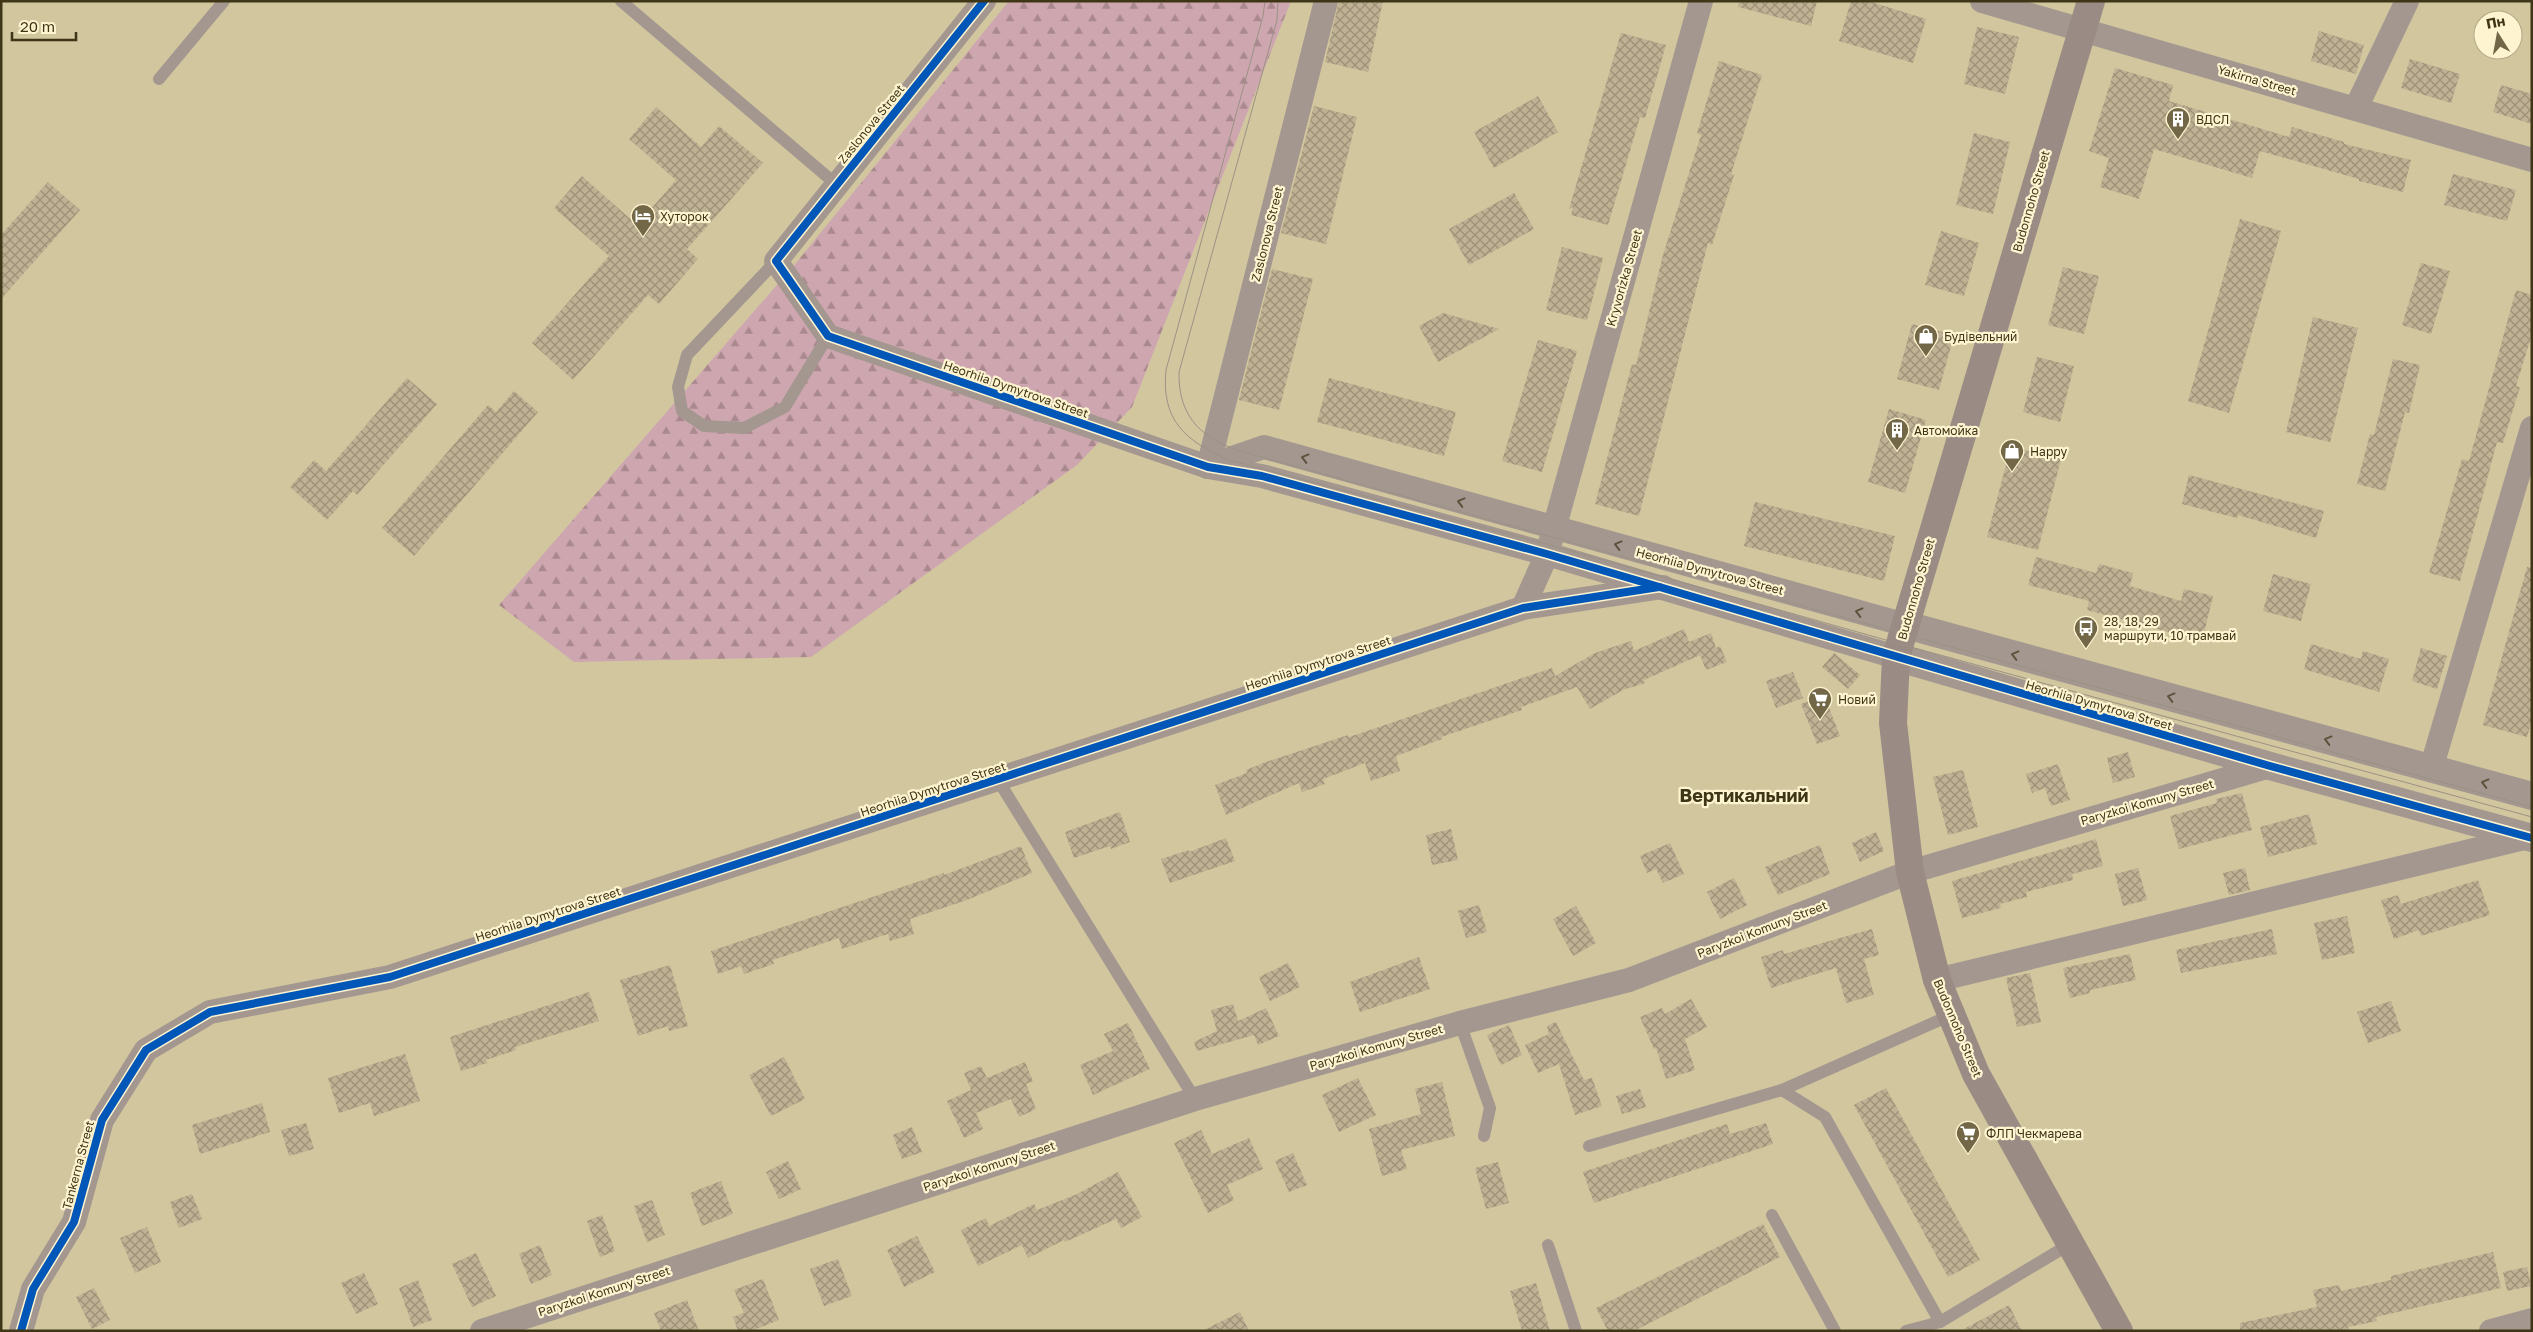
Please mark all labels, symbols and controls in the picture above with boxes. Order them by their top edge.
scale bar [12,10,76,42]
north arrow [2473,10,2523,60]
text: Пн [2484,12,2506,32]
text: 20 m [20,17,55,35]
street label: Yakirna Street [2216,62,2298,98]
street label: Zaslonova Street [835,81,908,167]
building icon: ВДСЛ [2165,106,2191,140]
place label: ВДСЛ [2196,112,2229,127]
street label: Budonnoho Street [2009,148,2053,254]
street label: Zaslonova Street [1248,185,1286,283]
hotel icon: Хуторок [630,203,656,237]
place label: Хуторок [660,209,709,224]
street label: Kryvorizka Street [1603,228,1645,328]
shop icon: Будівельний [1913,323,1939,357]
place label: Будівельний [1944,329,2017,344]
street label: Heorhiia Dymytrova Street [942,357,1091,421]
building icon: Автомойка [1884,417,1910,451]
place label: Автомойка [1914,423,1978,438]
shop icon: Happy [1999,438,2025,472]
place label: Happy [2030,444,2067,459]
one-way arrow [1301,454,1309,464]
one-way arrow [1458,497,1466,507]
street label: Budonnoho Street [1894,536,1938,642]
one-way arrow [1613,540,1622,551]
street label: Heorhiia Dymytrova Street [1635,544,1786,598]
one-way arrow [1855,607,1863,617]
place label: 28, 18, 29 маршрути, 10 трамвай [2104,614,2236,643]
bus stop icon: 28, 18, 29 маршрути, 10 трамвай [2073,615,2099,649]
street label: Heorhiia Dymytrova Street [1243,632,1393,694]
one-way arrow [2011,650,2019,660]
street label: Heorhiia Dymytrova Street [2024,677,2174,733]
supermarket icon: Новий [1807,686,1833,720]
place label: Новий [1838,692,1876,707]
one-way arrow [2168,693,2176,703]
one-way arrow [2324,736,2333,746]
street label: Heorhiia Dymytrova Street [858,758,1008,820]
street label: Paryzkoi Komuny Street [2079,776,2216,828]
one-way arrow [2481,779,2489,789]
district label: Вертикальний [1680,784,1808,806]
street label: Heorhiia Dymytrova Street [473,883,623,945]
street label: Paryzkoi Komuny Street [1695,897,1829,961]
street label: Budonnoho Street [1931,977,1985,1079]
street label: Paryzkoi Komuny Street [1308,1021,1445,1073]
street label: Tankerna Street [59,1119,97,1211]
supermarket icon: ФЛП Чекмарева [1955,1120,1981,1154]
place label: ФЛП Чекмарева [1986,1126,2082,1141]
street label: Paryzkoi Komuny Street [921,1138,1057,1194]
street label: Paryzkoi Komuny Street [536,1263,672,1319]

